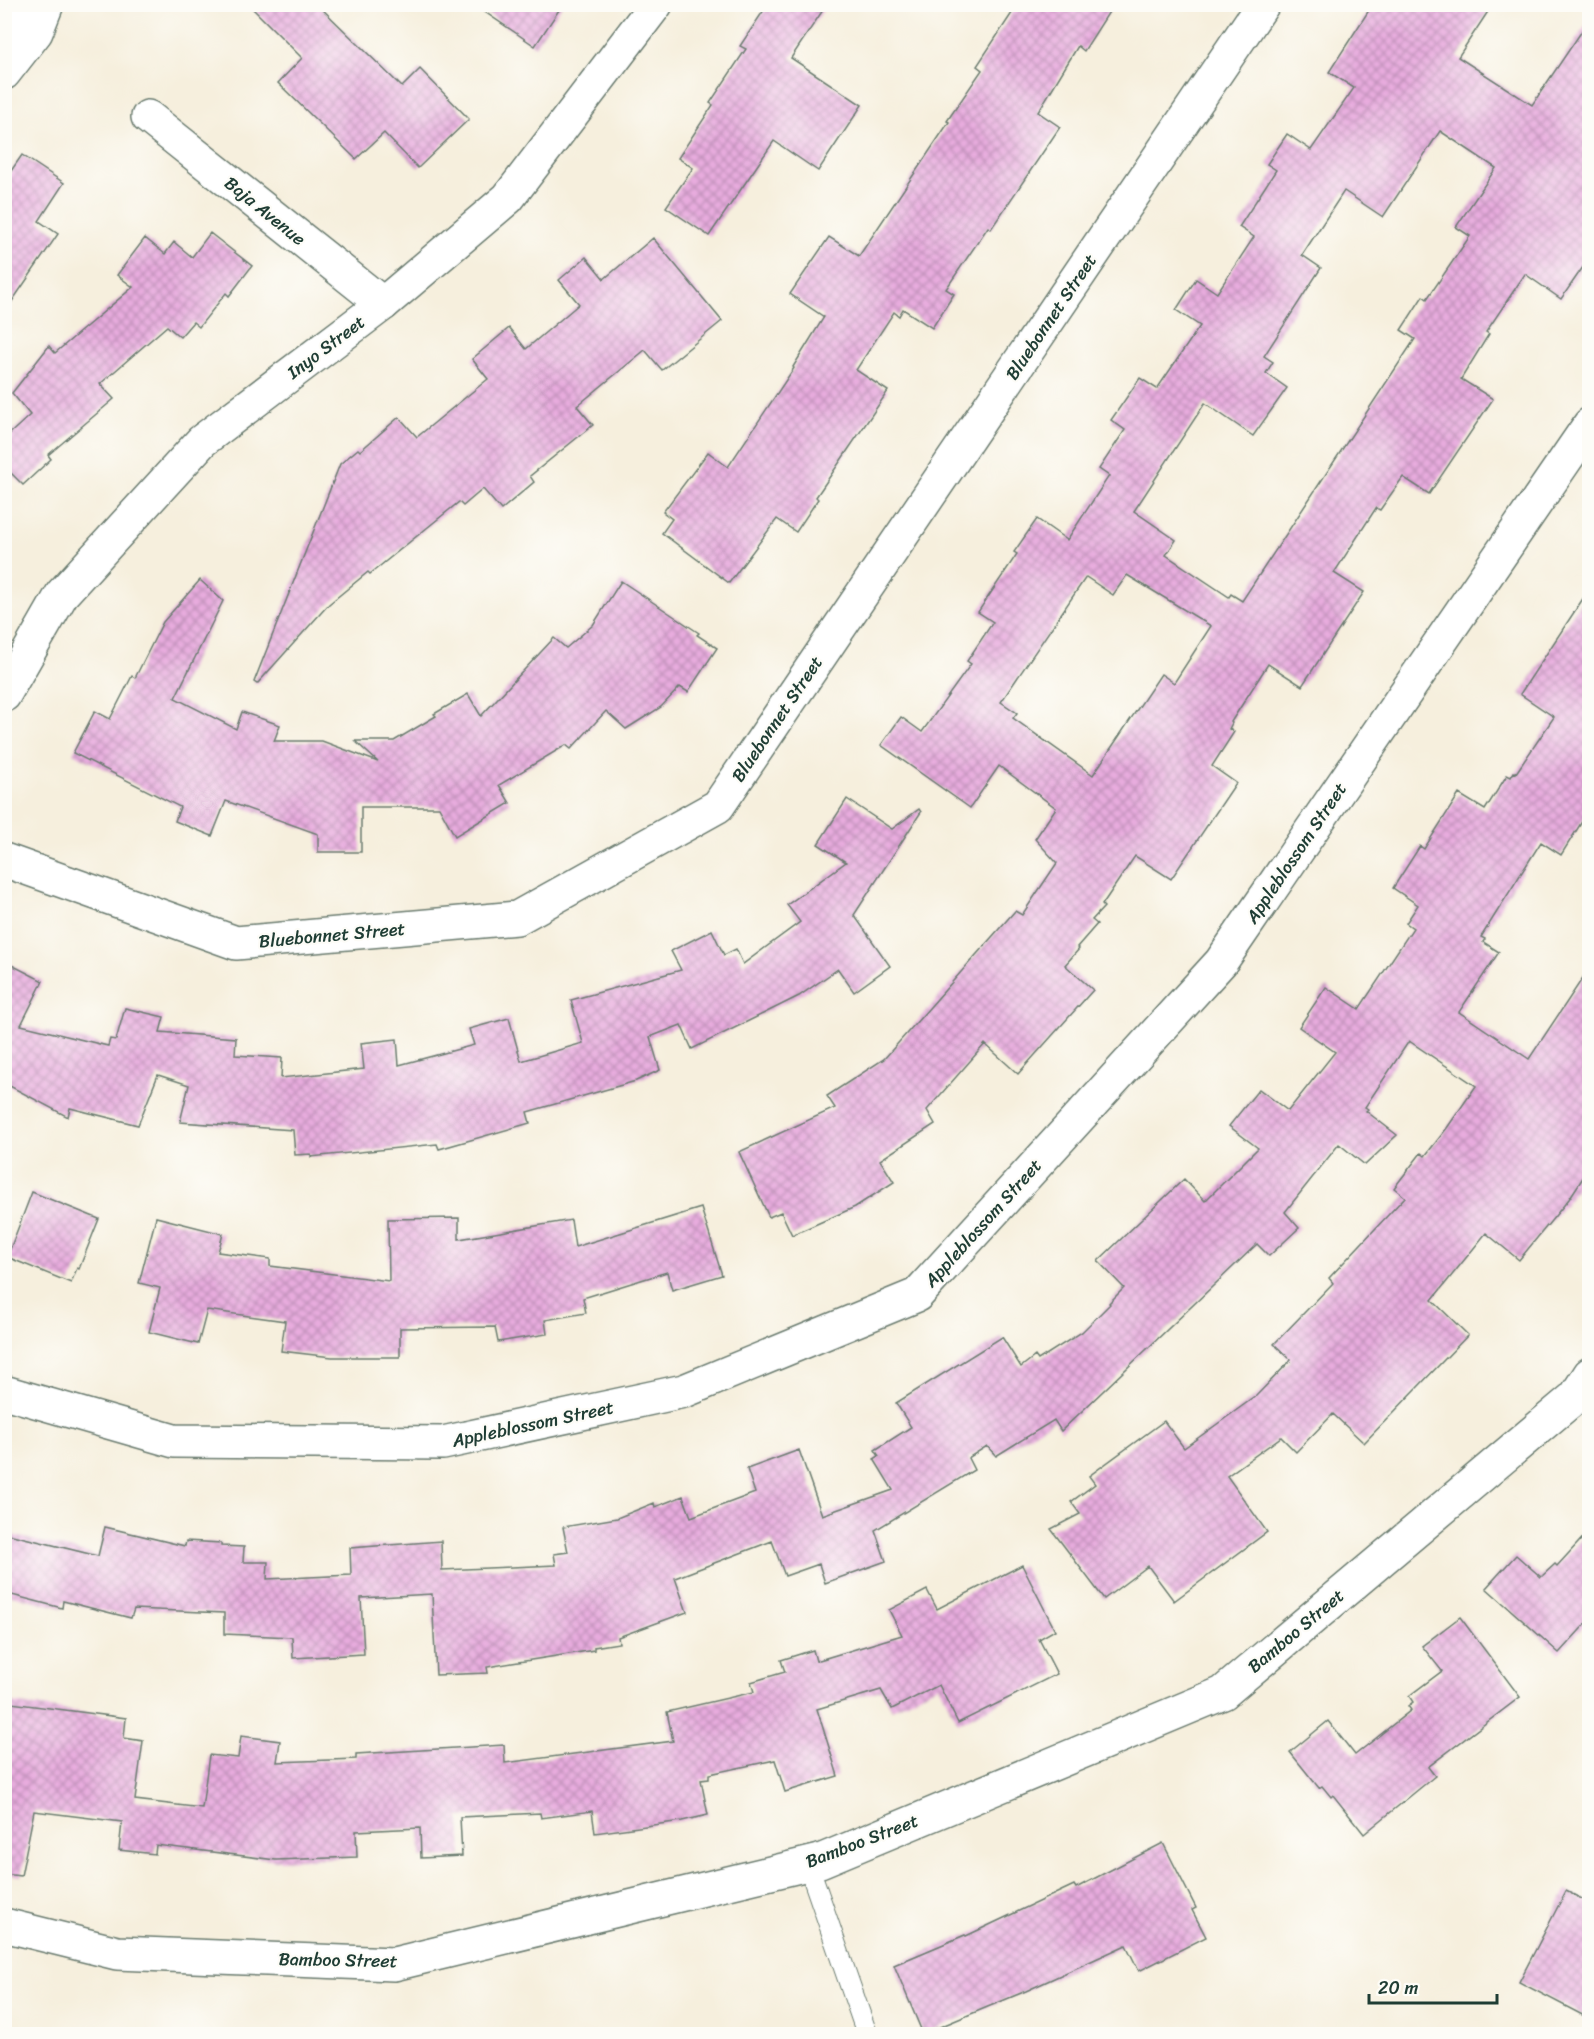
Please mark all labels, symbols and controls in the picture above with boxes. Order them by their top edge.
street label: Baja Avenue [217,168,313,254]
street label: Bluebonnet Street [997,247,1105,387]
street label: Inyo Street [279,307,372,388]
street label: Bluebonnet Street [723,649,831,789]
street label: Appleblossom Street [1236,776,1355,931]
street label: Bluebonnet Street [257,913,407,957]
street label: Appleblossom Street [915,1151,1050,1296]
street label: Appleblossom Street [448,1391,617,1457]
street label: Bamboo Street [1240,1580,1352,1681]
street label: Bamboo Street [801,1805,923,1877]
street label: Bamboo Street [278,1943,398,1977]
scale bar [1369,1967,1496,2005]
text: 20 m [1378,1972,1418,2004]

